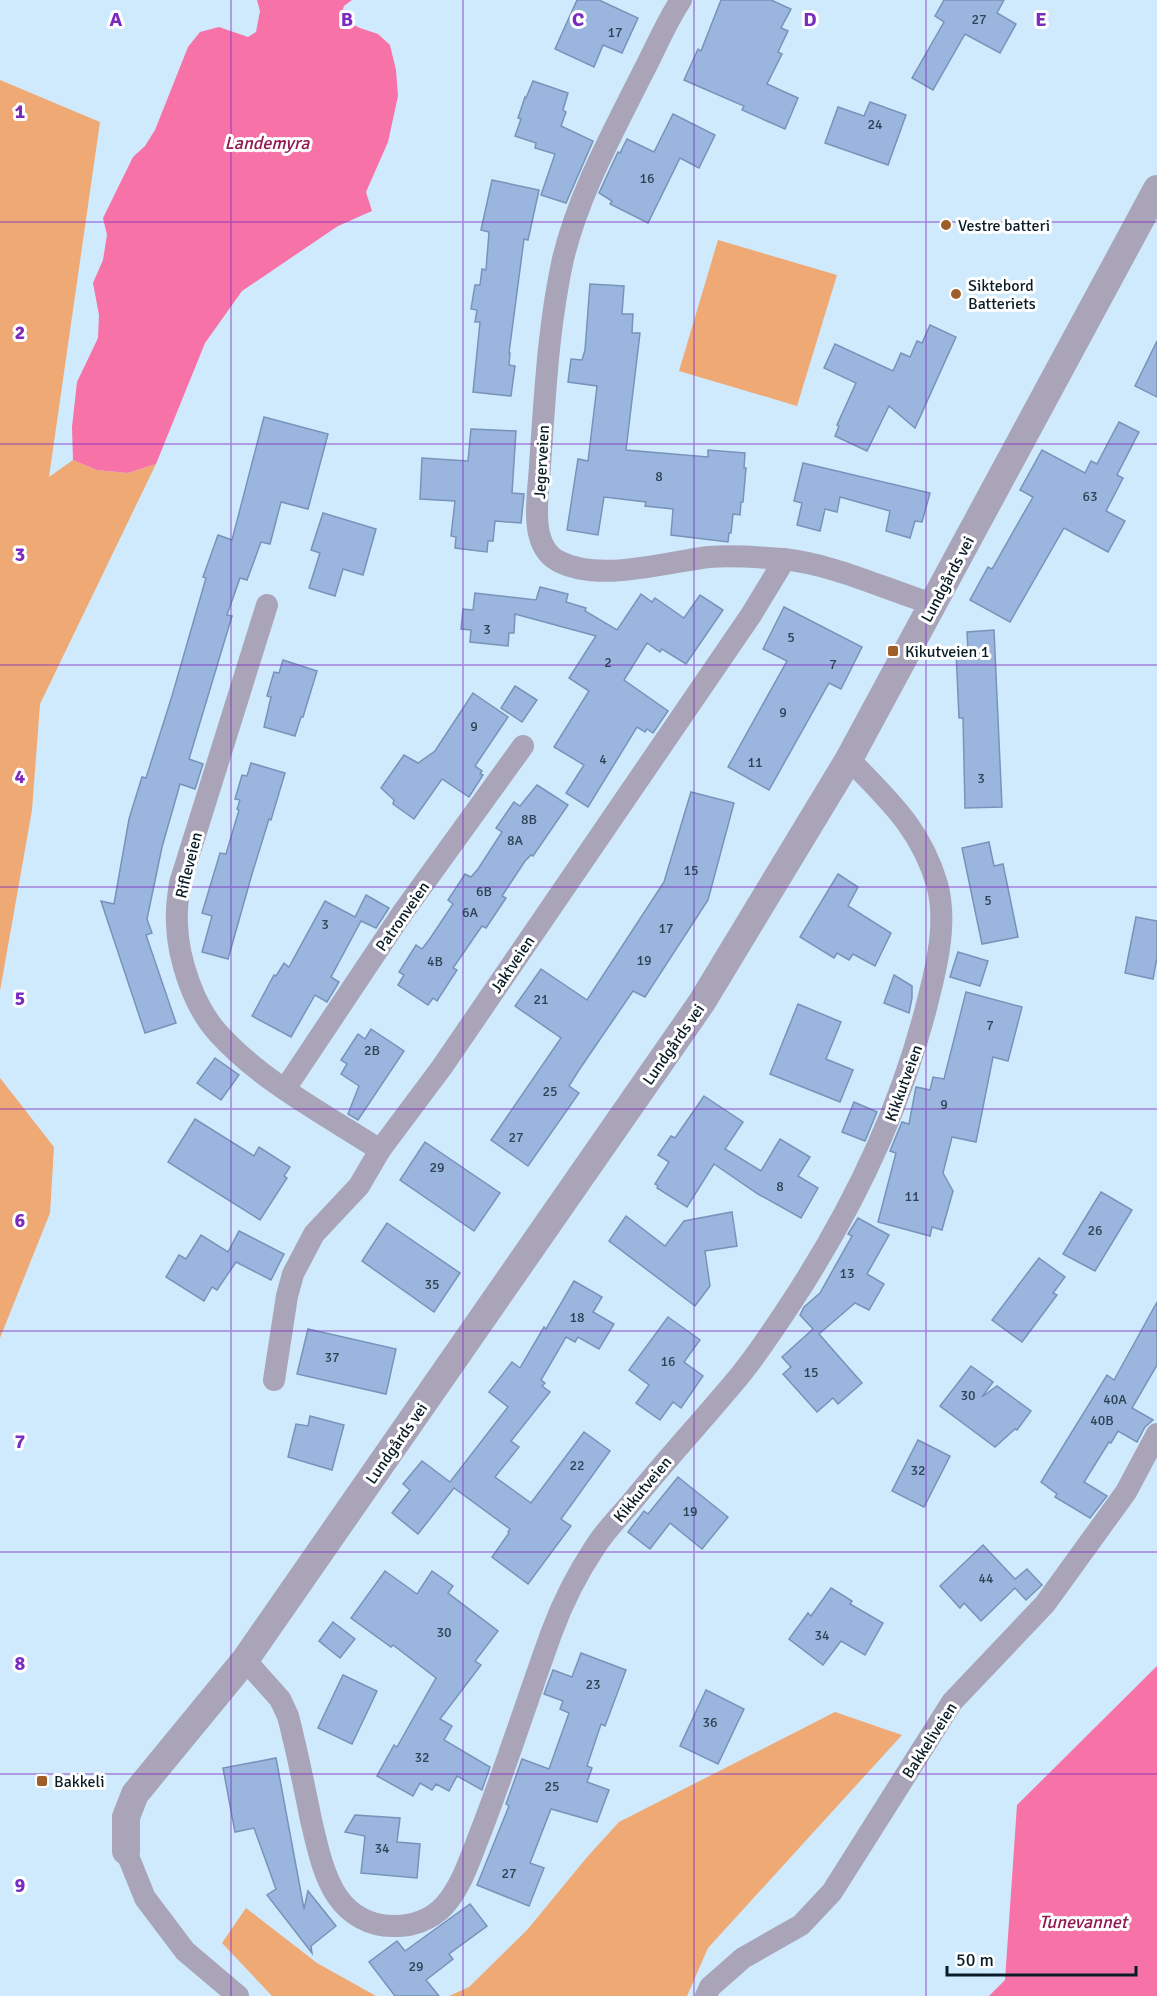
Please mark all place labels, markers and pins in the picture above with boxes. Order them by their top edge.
place label: Vestre batteri [958,216,1050,236]
marker: Vestre batteri [939,218,953,232]
place label: Siktebord Batteriets [968,276,1036,314]
marker: Siktebord Batteriets [949,287,963,301]
place label: Kikutveien 1 [905,642,989,662]
marker: Kikutveien 1 [886,644,900,658]
place label: Bakkeli [54,1772,105,1792]
marker: Bakkeli [35,1774,49,1788]

